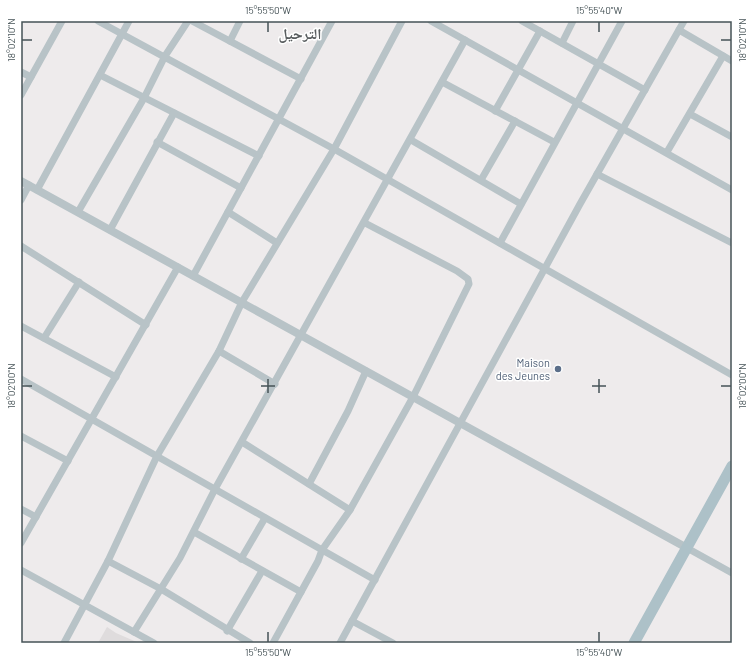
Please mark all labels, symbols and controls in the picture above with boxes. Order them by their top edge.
text: 15°55'50"W [245,4,291,16]
text: 15°55'40"W [576,4,622,16]
text: 18°02'10"N [5,18,17,62]
text: 18°02'10"N [736,18,748,62]
district label: الترحيل [278,24,322,43]
place label: Maison des Jeunes [496,356,550,382]
text: 18°02'00"N [5,363,17,409]
text: 18°02'00"N [736,363,748,409]
marker: Maison des Jeunes [553,364,563,374]
text: 15°55'50"W [245,646,291,658]
text: 15°55'40"W [576,646,622,658]

